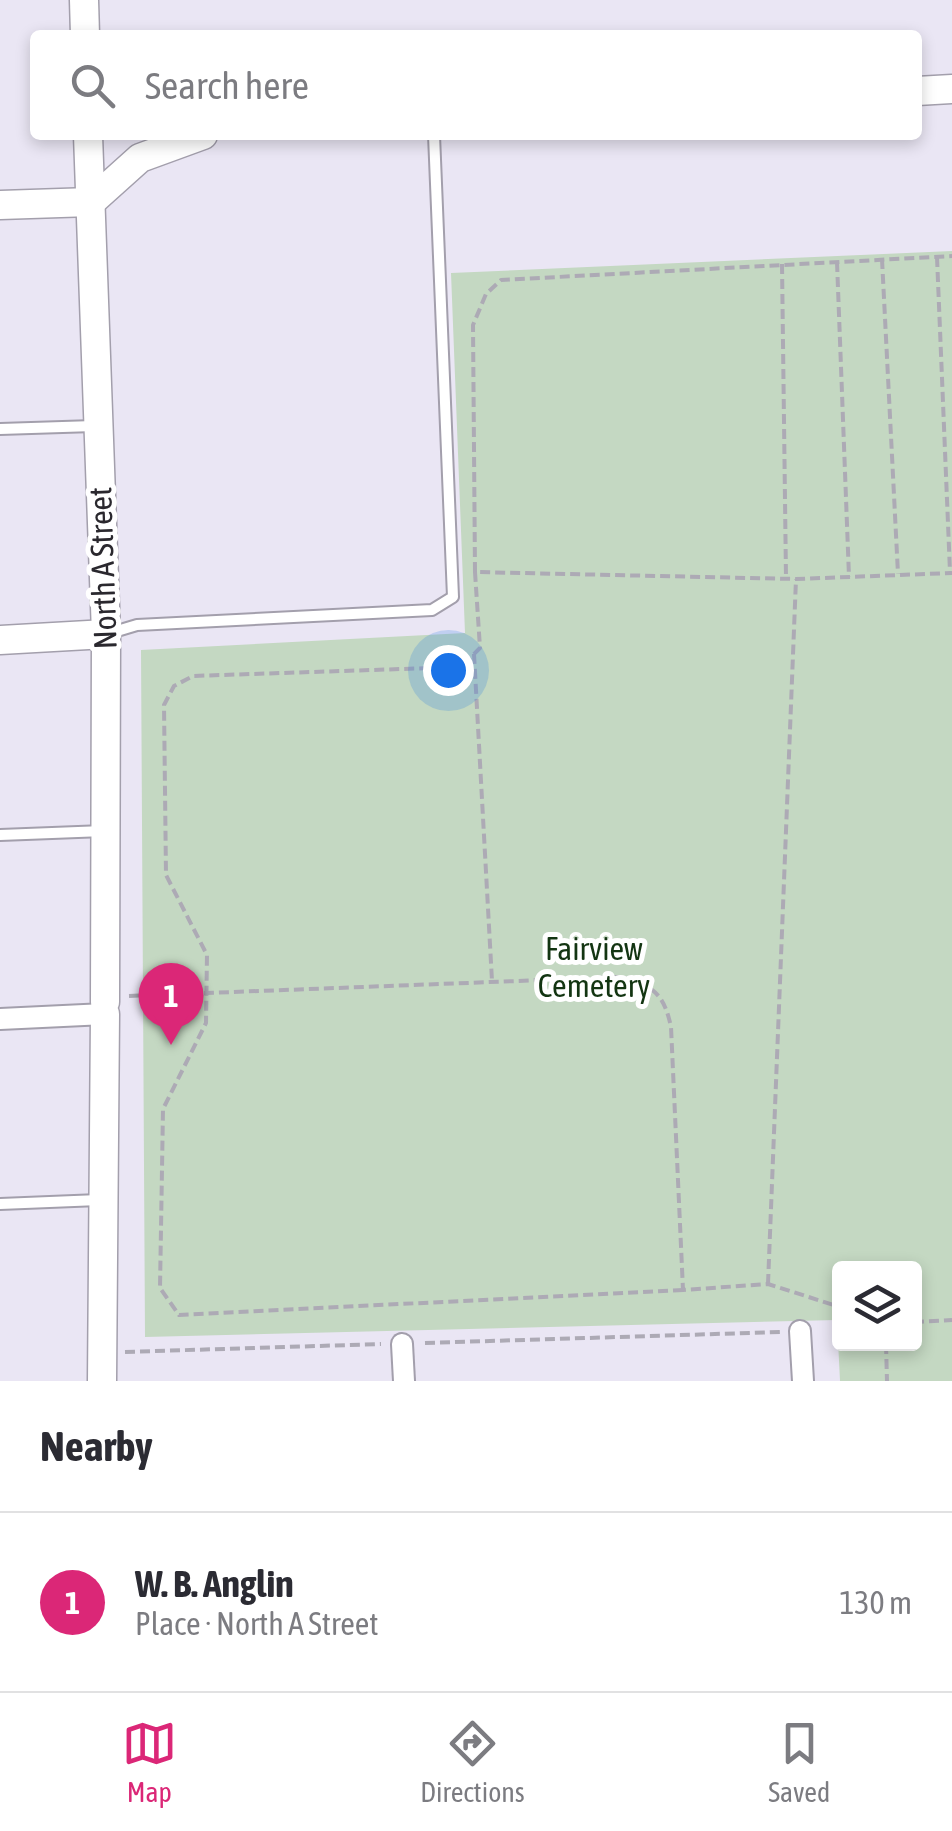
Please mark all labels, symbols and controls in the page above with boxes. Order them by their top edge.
search box [30,30,922,140]
icon: search [65,58,120,113]
text: Search here [145,64,309,107]
street label: North A Street [81,486,124,650]
your location [423,645,474,696]
park label: Fairview Cemetery [538,930,650,1004]
pin: 1 [138,962,204,1045]
map controls [832,1261,922,1351]
button: layers [832,1261,922,1351]
text: Nearby [40,1422,153,1470]
text: W. B. Anglin [135,1562,294,1605]
text: 1 [65,1584,80,1621]
text: 130 m [839,1584,912,1621]
text: Place · North A Street [135,1605,378,1642]
tab: Map [122,1716,177,1808]
tab: Directions [420,1716,525,1808]
tab: Saved [768,1716,830,1808]

